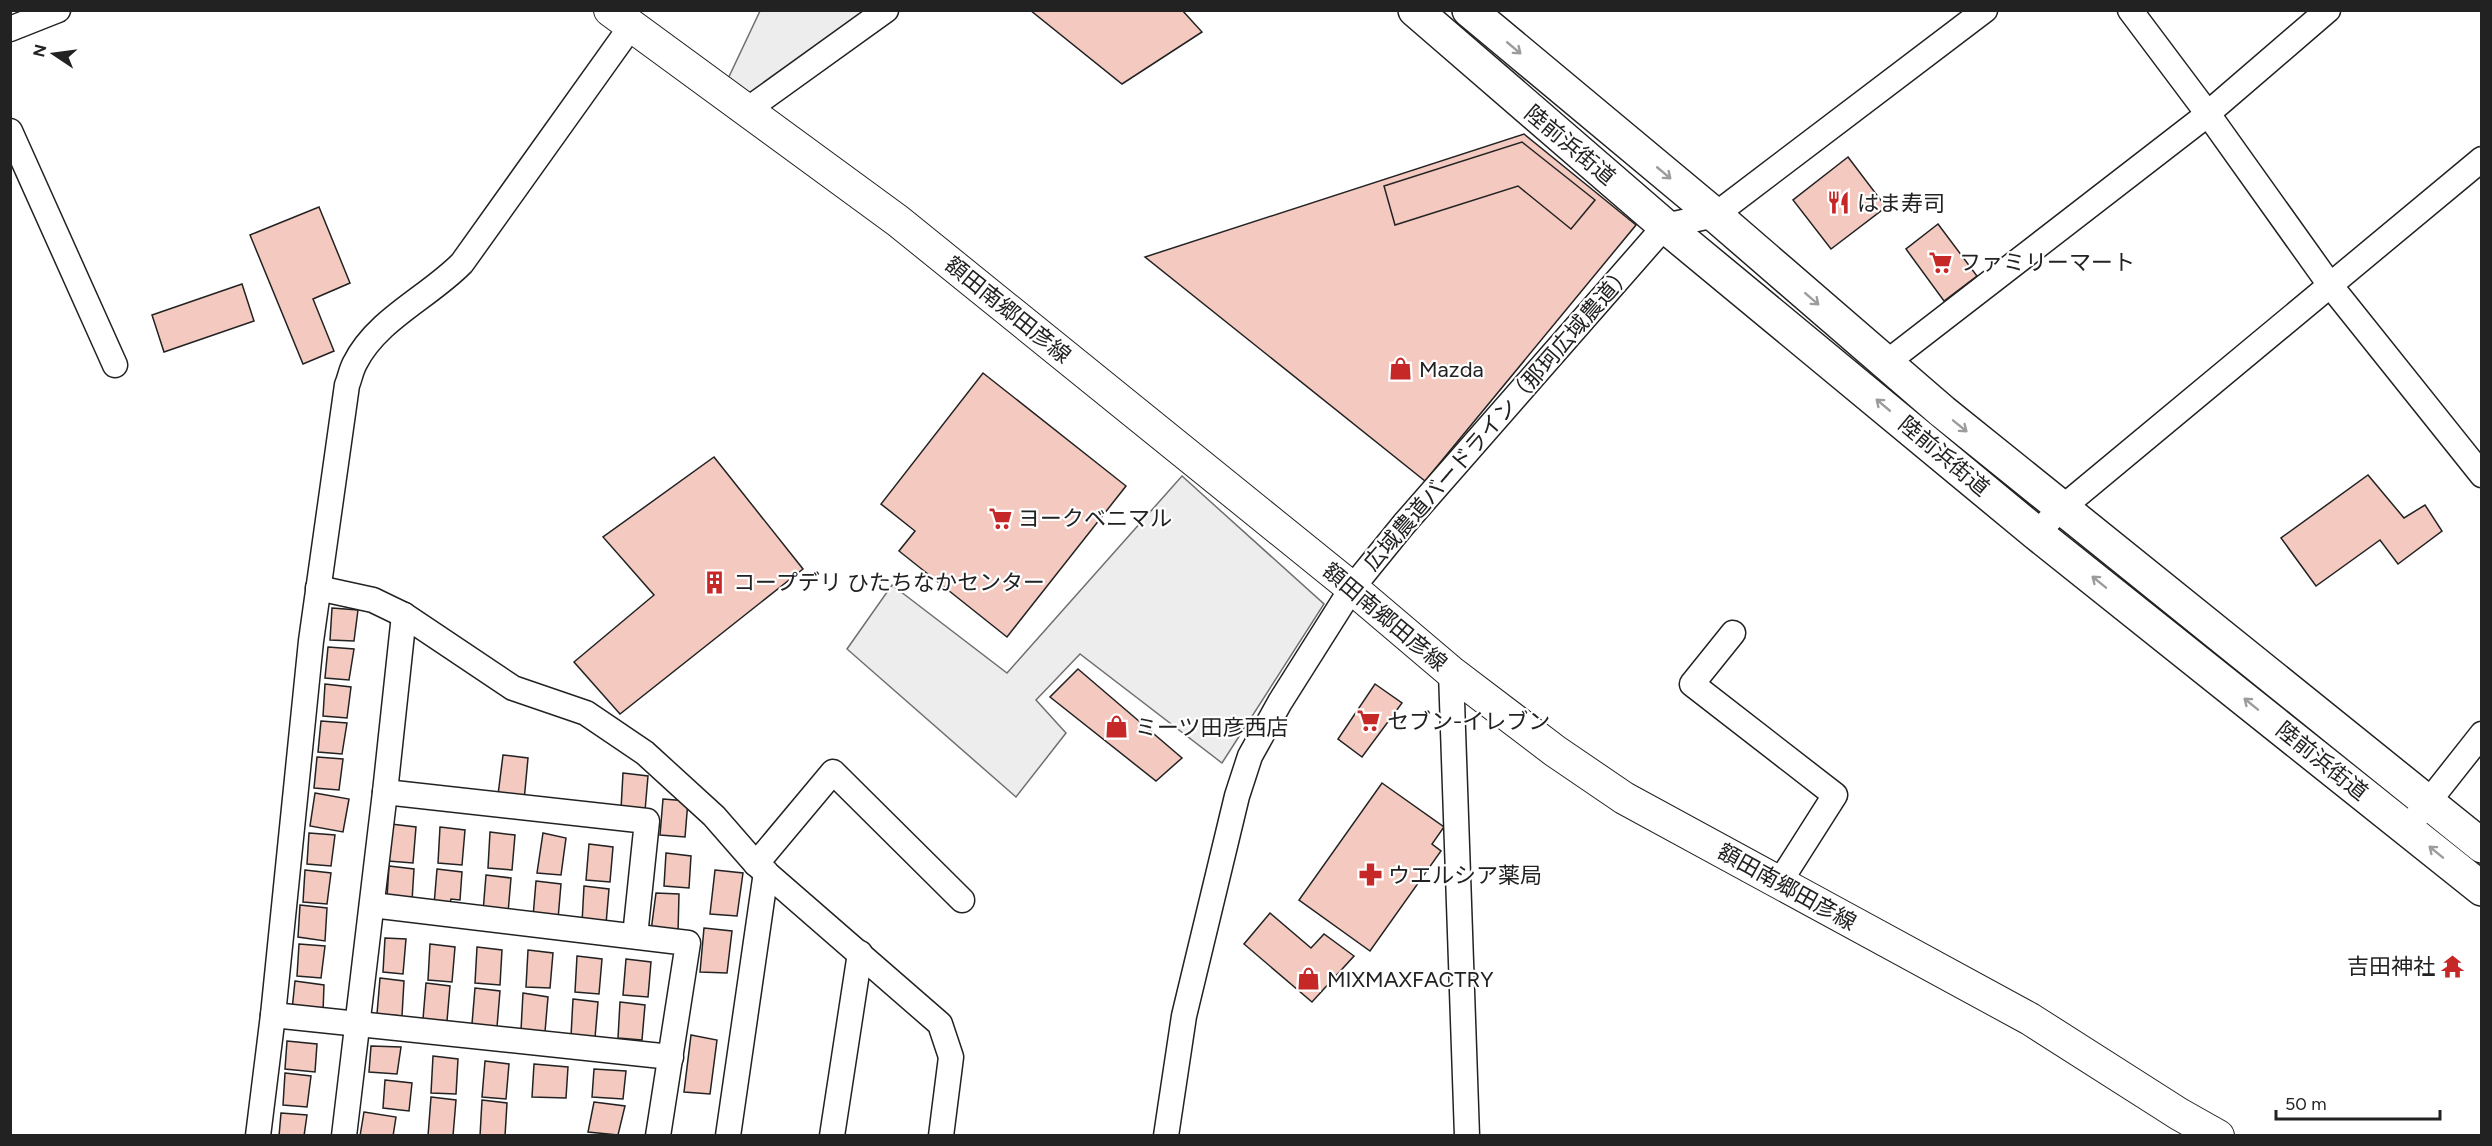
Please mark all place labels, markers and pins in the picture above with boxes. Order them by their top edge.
restaurant icon: はま寿司 [1826,190,1852,216]
place label: はま寿司 [1857,190,1945,217]
supermarket icon: ファミリーマート [1928,249,1954,275]
place label: ファミリーマート [1959,249,2135,276]
shop icon: Mazda [1388,356,1414,382]
place label: Mazda [1419,356,1484,383]
supermarket icon: ヨークベニマル [987,505,1013,531]
place label: ヨークベニマル [1018,505,1172,532]
building icon: コープデリ ひたちなかセンター [702,569,728,595]
place label: コープデリ ひたちなかセンター [733,569,1045,596]
supermarket icon: セブン-イレブン [1356,708,1382,734]
place label: セブン-イレブン [1387,708,1550,735]
shop icon: ミーツ田彦西店 [1104,714,1130,740]
place label: ミーツ田彦西店 [1135,714,1289,741]
pharmacy icon: ウエルシア薬局 [1357,862,1383,888]
place label: ウエルシア薬局 [1388,862,1542,889]
place label: 吉田神社 [2347,953,2435,980]
temple icon: 吉田神社 [2440,953,2466,979]
shop icon: MIXMAXFACTRY [1296,966,1322,992]
place label: MIXMAXFACTRY [1327,966,1494,993]

